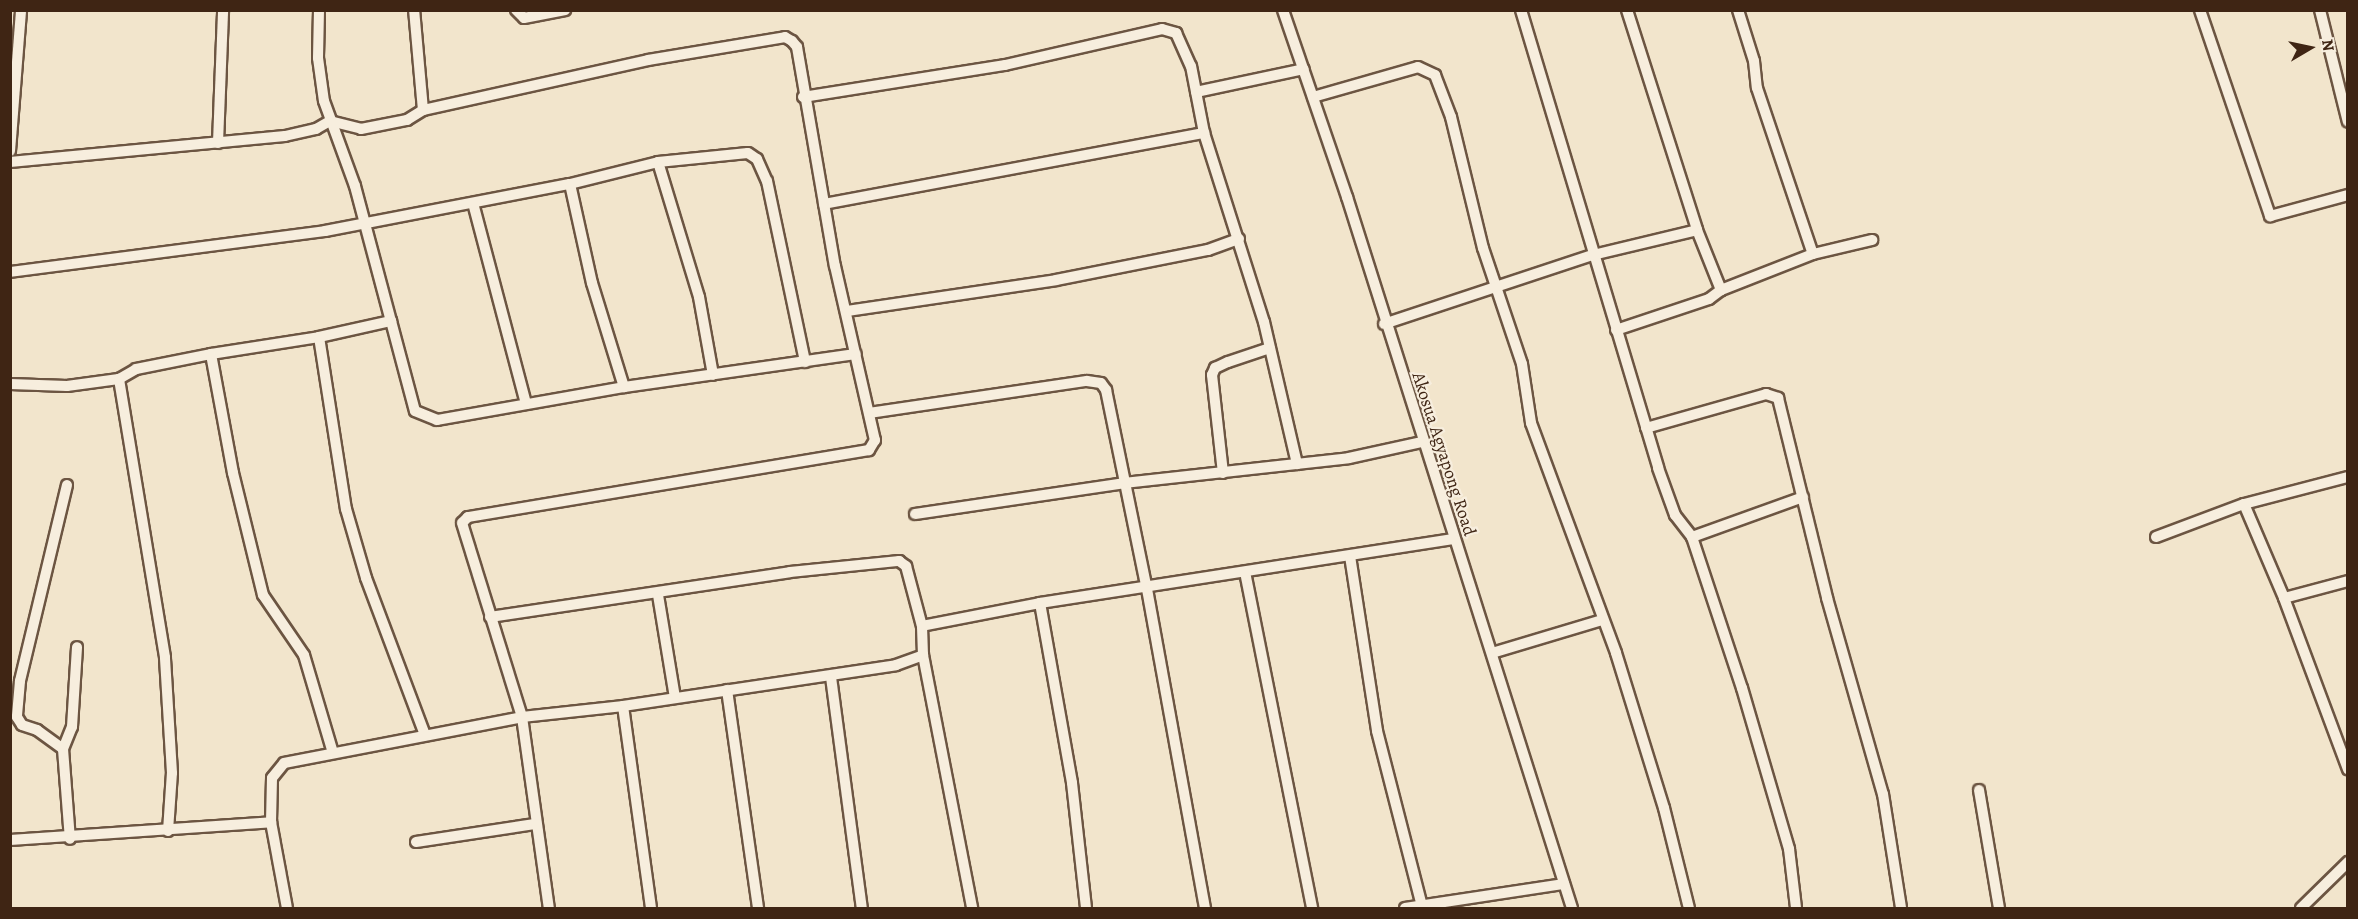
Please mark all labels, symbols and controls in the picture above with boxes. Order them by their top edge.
north arrow [2280,18,2340,78]
text: N [2316,38,2340,53]
street label: Akosua Agyapong Road [1407,370,1481,538]

